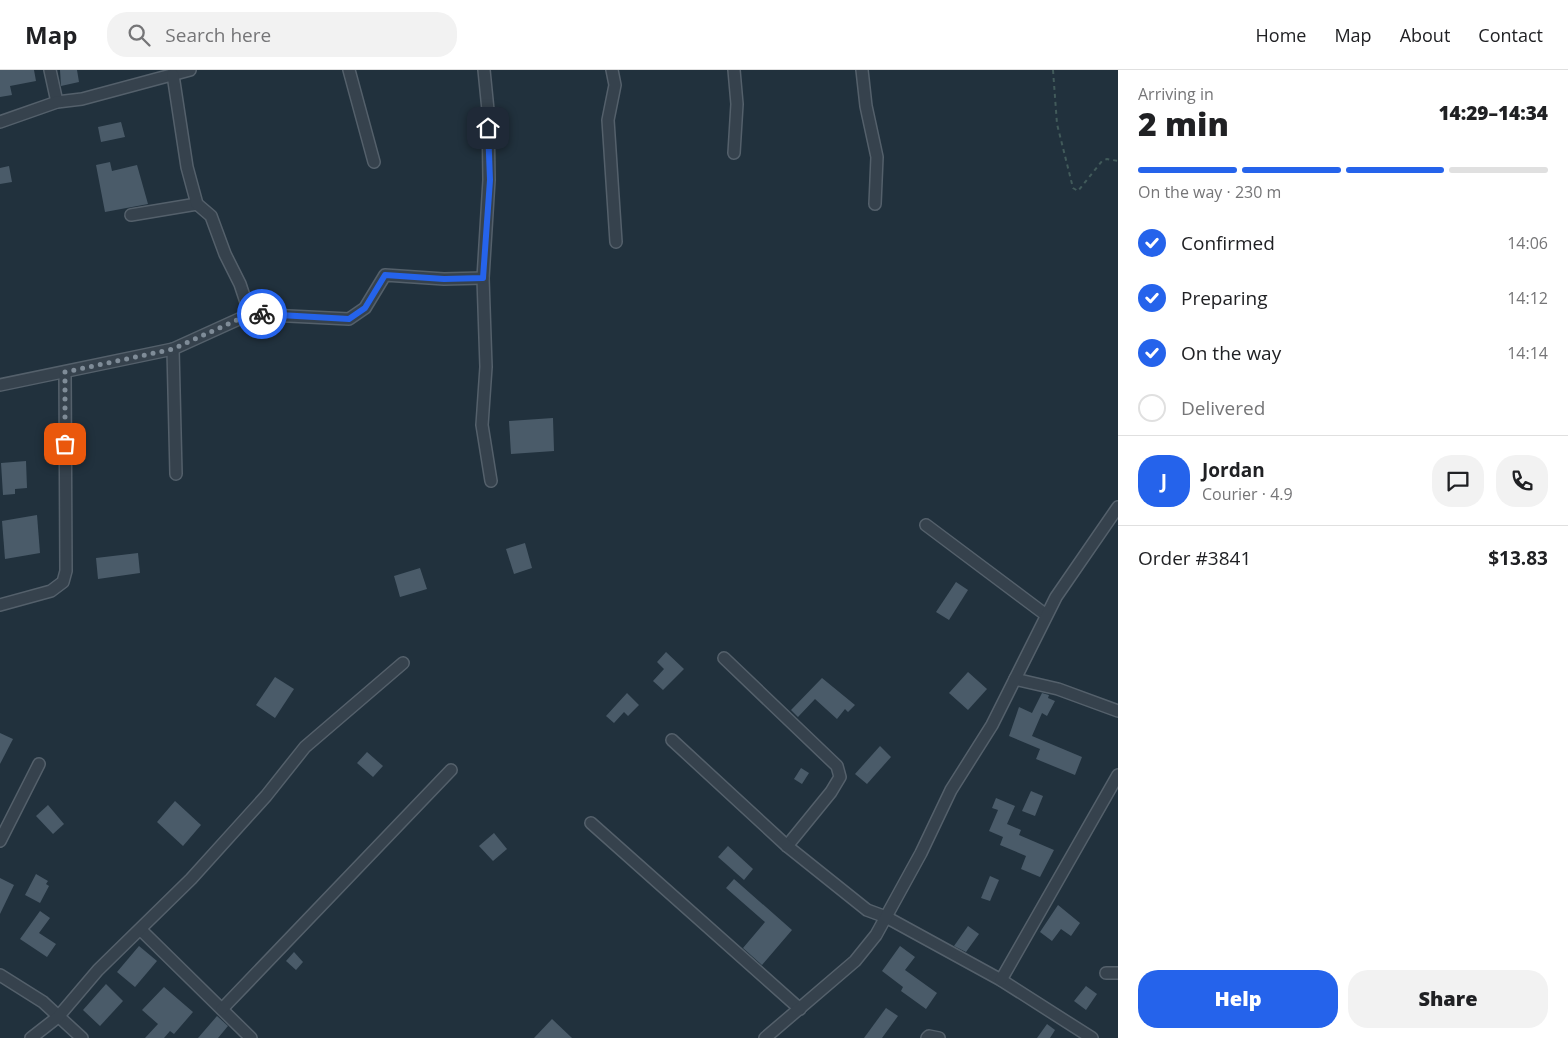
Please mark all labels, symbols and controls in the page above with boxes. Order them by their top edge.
search box [107,12,457,57]
text: Map [25,18,77,51]
icon: search [125,21,153,49]
text: Search here [165,22,271,48]
text: Home [1256,23,1306,47]
text: Map [1334,23,1372,47]
text: About [1400,23,1450,47]
text: Contact [1478,23,1543,47]
text: Arriving in [1138,83,1214,105]
text: 14:29–14:34 [1438,100,1548,126]
text: 2 min [1138,102,1229,145]
pin [467,107,509,149]
icon: home [474,114,502,142]
text: On the way · 230 m [1138,181,1281,203]
icon: check [1138,229,1166,257]
text: Confirmed [1181,230,1275,256]
text: 14:06 [1507,232,1548,254]
icon: check [1138,284,1166,312]
text: Preparing [1181,285,1268,311]
text: 14:12 [1507,287,1548,309]
courier [237,289,287,339]
icon: bike [248,300,276,328]
icon: check [1138,339,1166,367]
text: On the way [1181,340,1281,366]
text: 14:14 [1507,342,1548,364]
text: Delivered [1181,395,1265,421]
pin [44,423,86,465]
icon: bag [51,430,79,458]
button: chat [1432,455,1484,507]
button: phone [1496,455,1548,507]
text: Jordan [1202,457,1265,483]
text: J [1161,468,1167,494]
text: Courier · 4.9 [1202,483,1293,505]
text: Order #3841 [1138,545,1251,571]
text: $13.83 [1488,545,1548,571]
button: Help [1138,970,1338,1028]
button: Share [1348,970,1548,1028]

